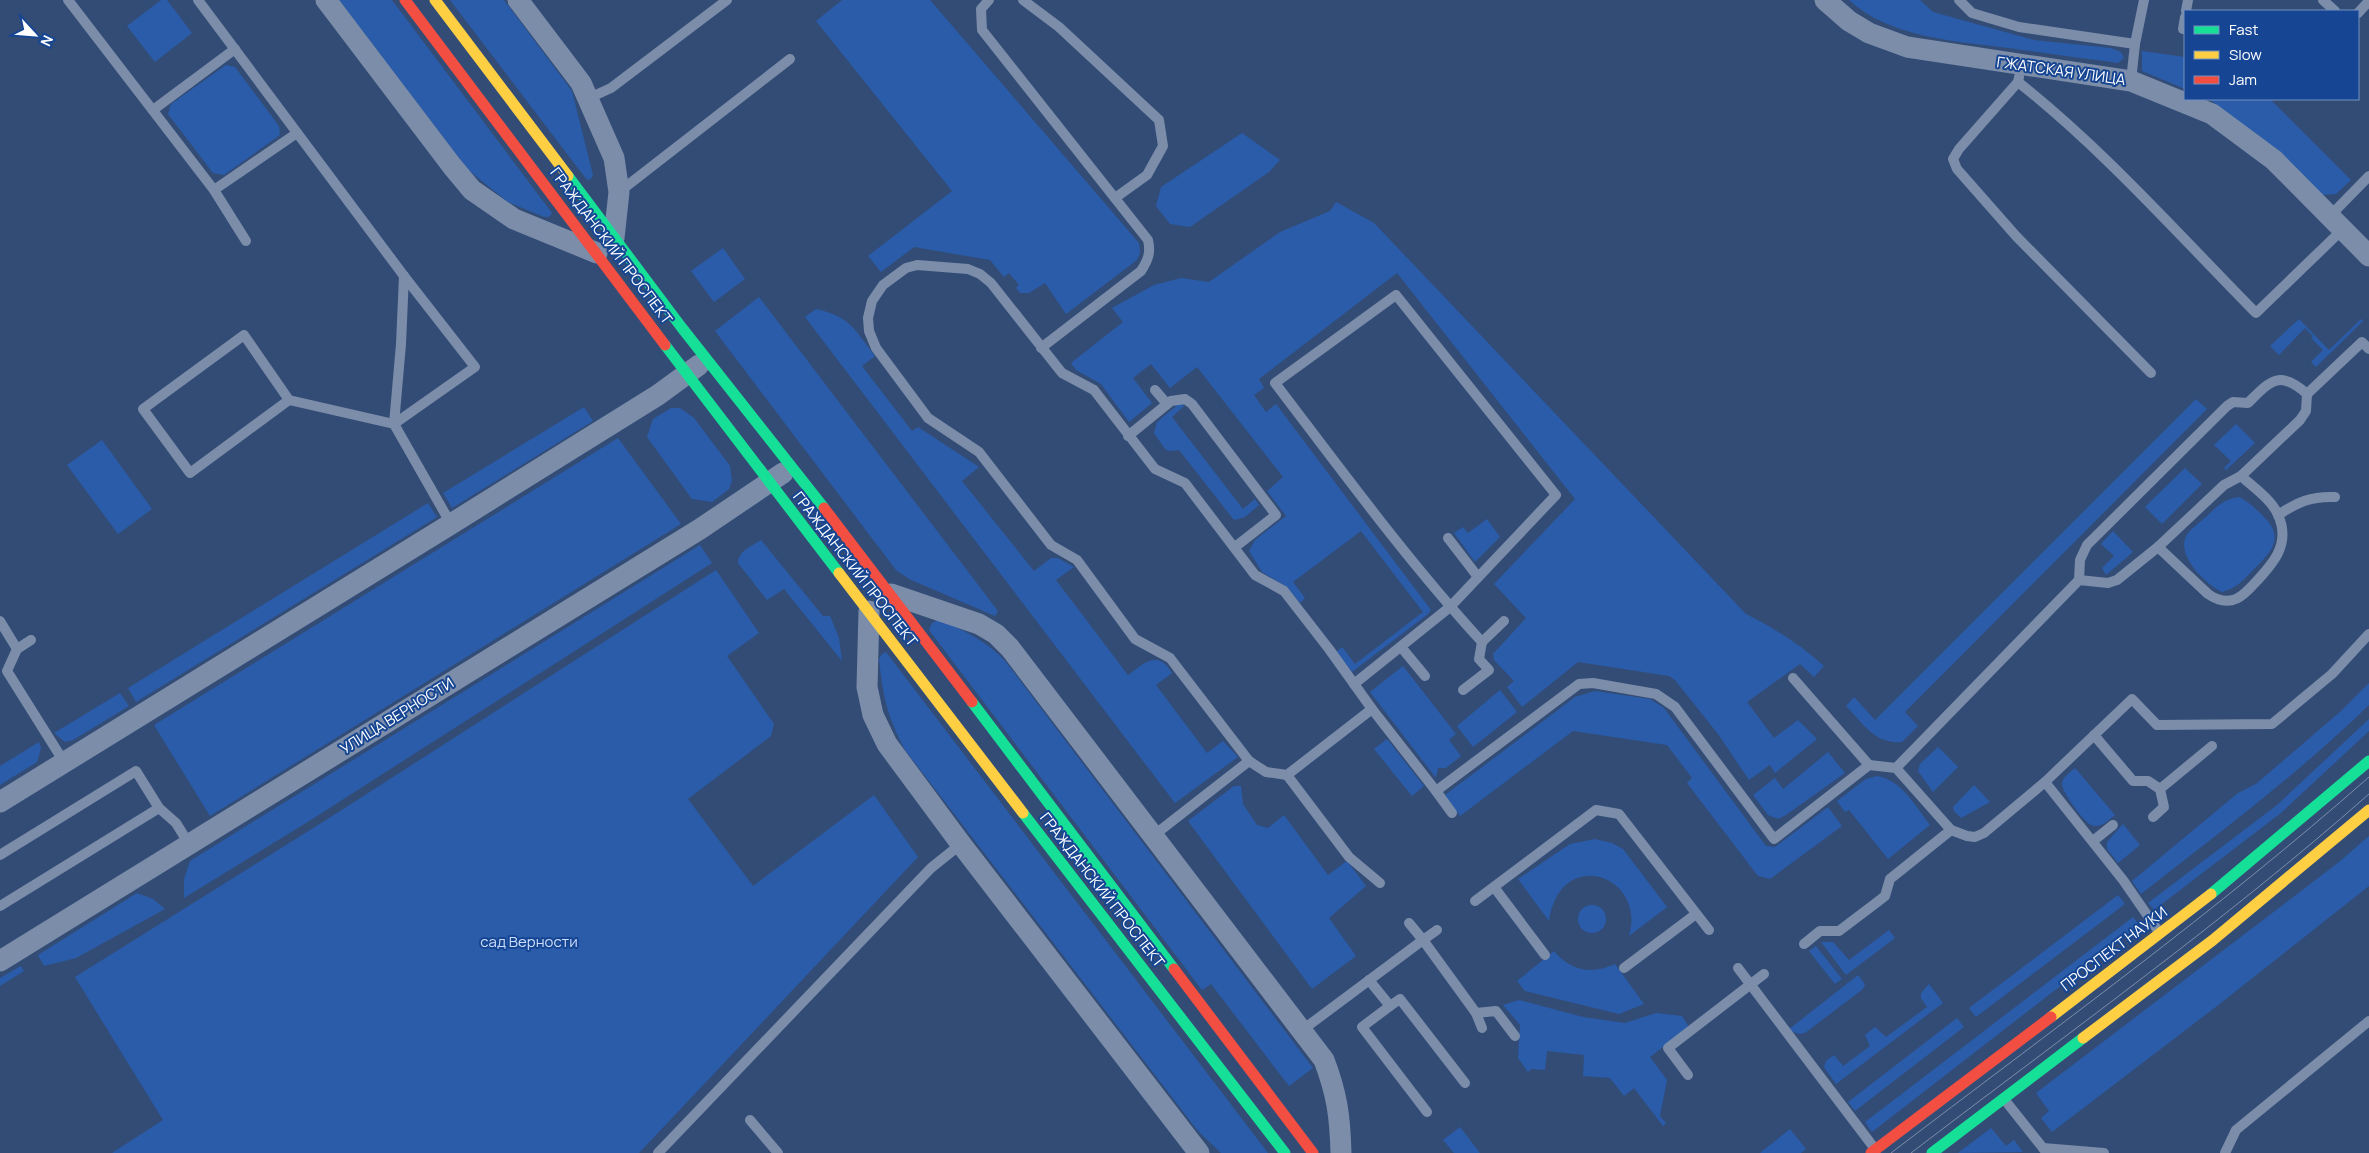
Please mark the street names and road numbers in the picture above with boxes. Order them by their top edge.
street label: ГЖАТСКАЯ УЛИЦА [1995,51,2127,90]
street label: ГРАЖДАНСКИЙ ПРОСПЕКТ [545,163,677,328]
street label: ГРАЖДАНСКИЙ ПРОСПЕКТ [788,487,923,651]
street label: УЛИЦА ВЕРНОСТИ [336,672,458,759]
street label: ГРАЖДАНСКИЙ ПРОСПЕКТ [1035,808,1170,972]
street label: ПРОСПЕКТ НАУКИ [2056,902,2171,996]

